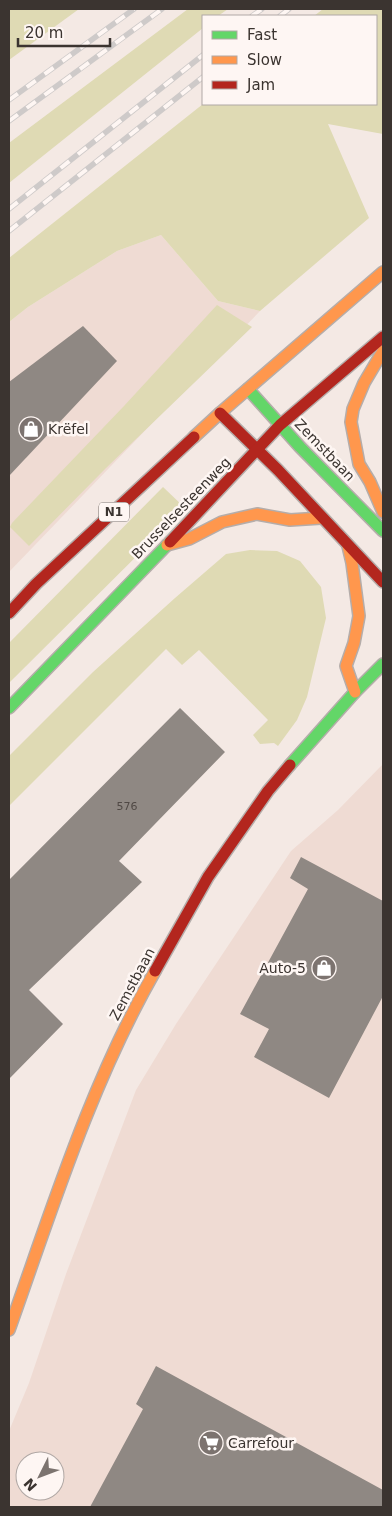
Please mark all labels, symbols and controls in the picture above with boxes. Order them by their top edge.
scale bar [18,15,110,47]
legend [202,15,377,105]
text: 20 m [25,24,63,42]
text: Fast [247,26,277,44]
text: Slow [247,51,282,69]
text: Jam [246,76,275,94]
shop icon: Krëfel [18,416,44,442]
street label: Zemstbaan [292,416,358,484]
place label: Krëfel [48,421,89,437]
street label: Brusselsesteenweg [128,454,234,562]
road number: N1 [99,502,129,522]
house number: 576 [117,800,138,813]
street label: Zemstbaan [106,945,158,1023]
shop icon: Auto-5 [311,955,337,981]
place label: Auto-5 [259,960,306,976]
supermarket icon: Carrefour [198,1430,224,1456]
place label: Carrefour [228,1435,294,1451]
north arrow [15,1451,65,1501]
text: N [20,1475,40,1494]

